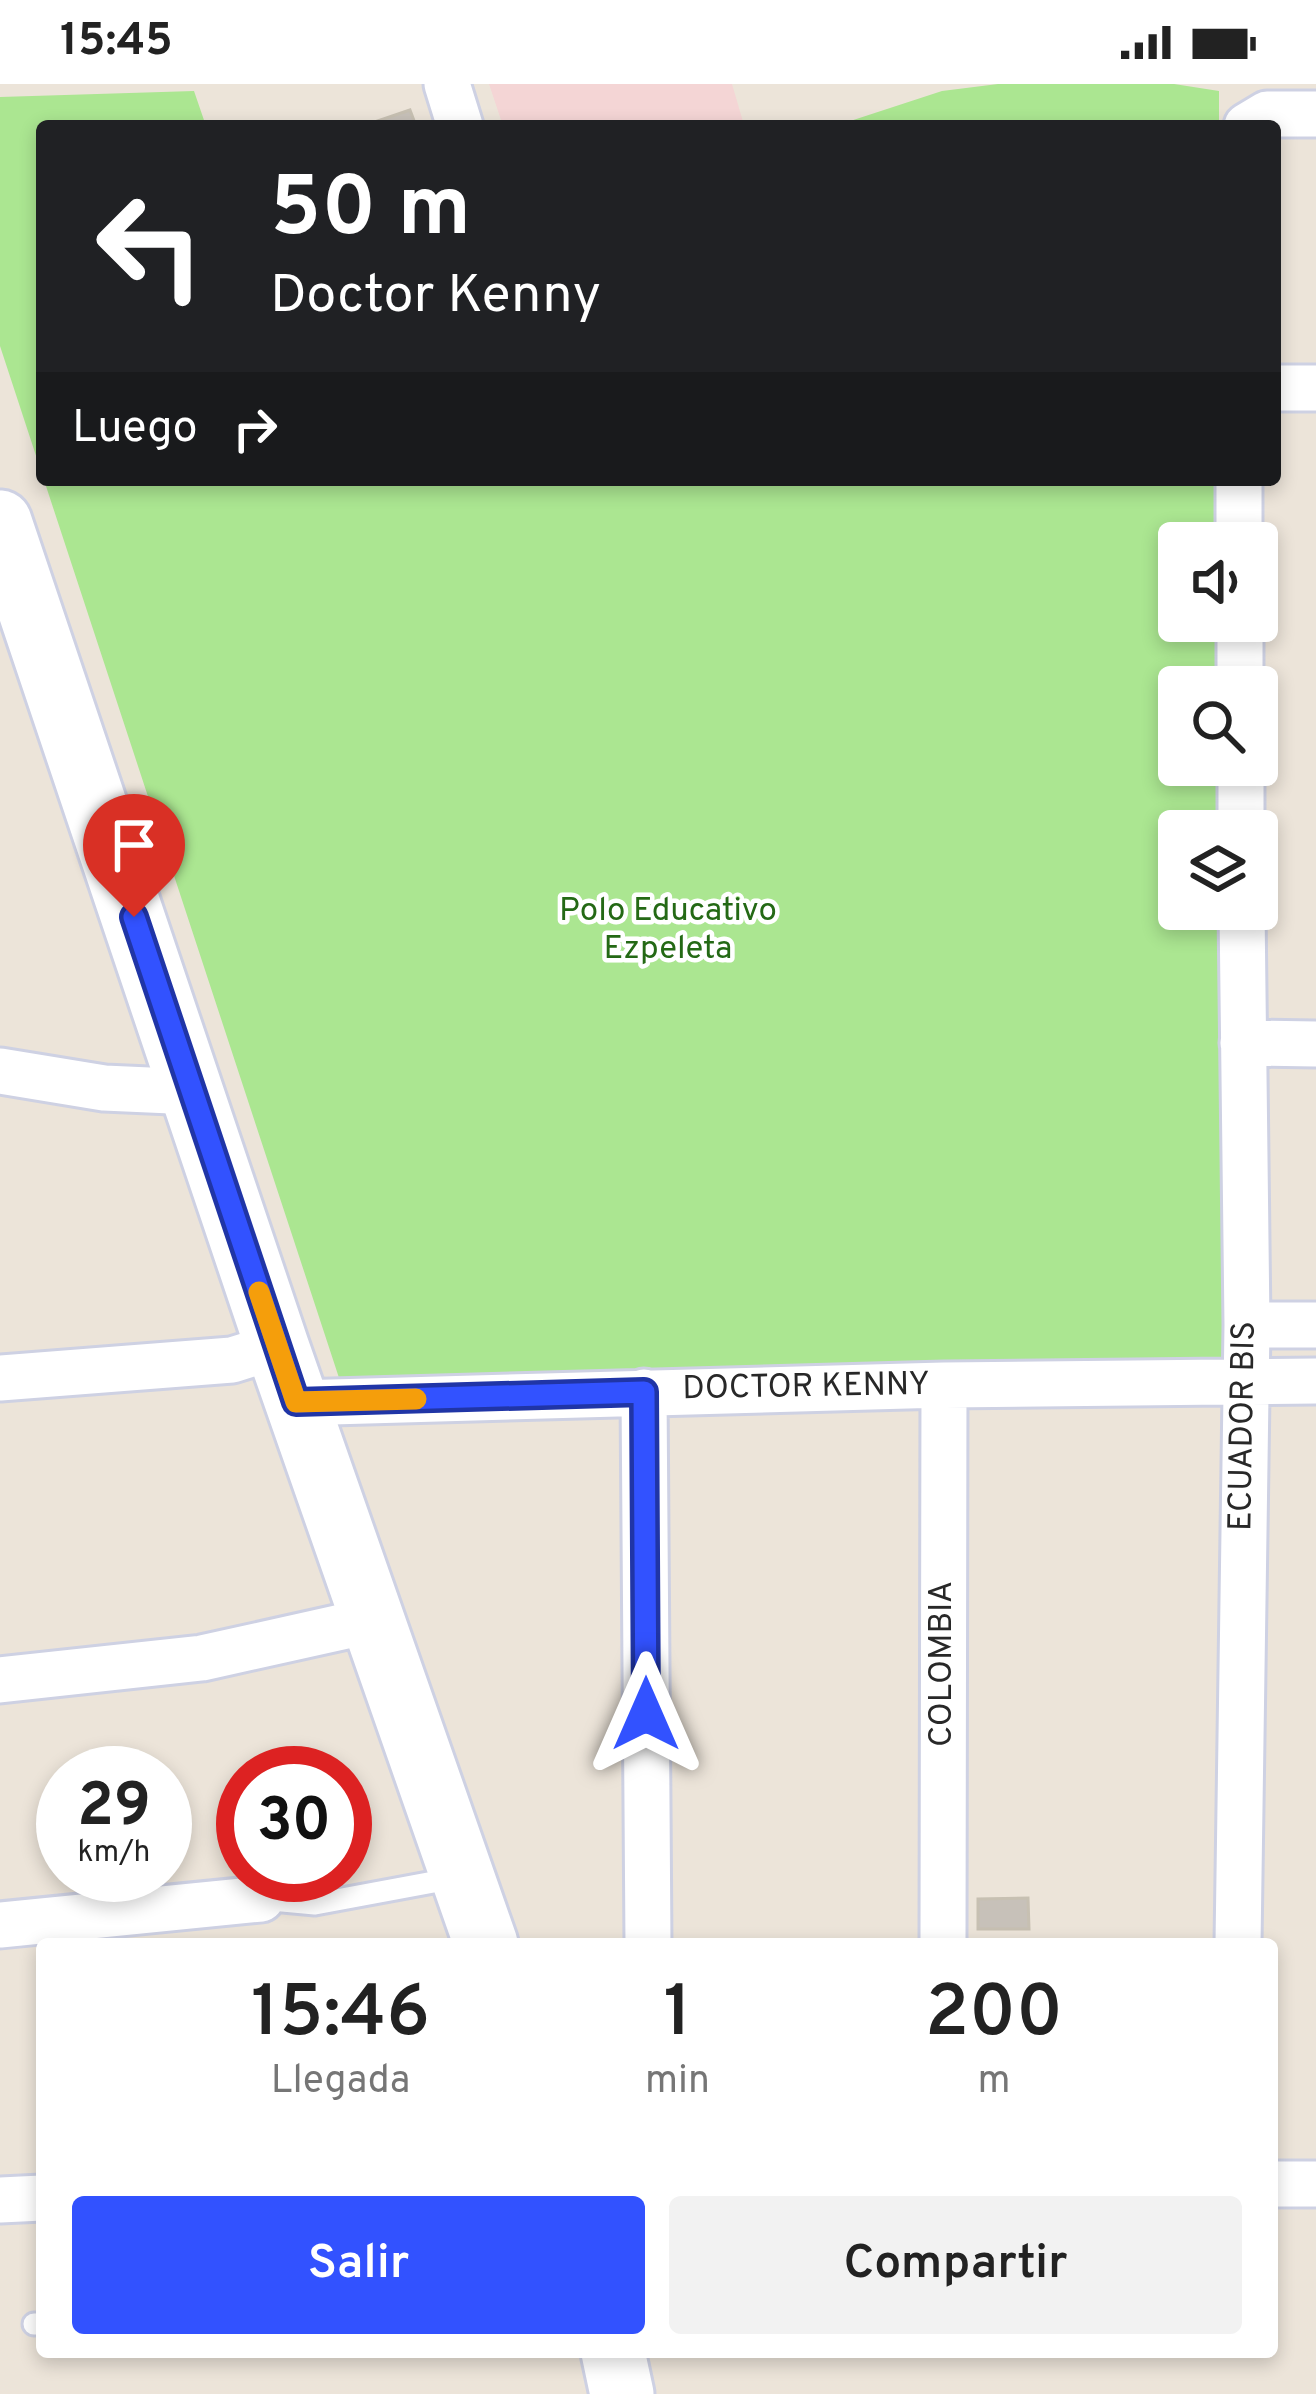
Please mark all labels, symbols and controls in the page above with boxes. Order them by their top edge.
text: 15:45 [60,14,173,71]
text: 50 m [270,159,471,265]
icon: left [72,168,228,324]
text: Doctor Kenny [270,263,601,332]
icon: right [222,396,288,462]
text: Luego [72,401,198,458]
map controls [1158,522,1278,930]
button: sound [1158,522,1278,642]
button: search [1158,666,1278,786]
pin [83,794,185,917]
button: layers [1158,810,1278,930]
icon: arrive [101,812,167,878]
park label: Polo Educativo Ezpeleta [559,891,777,971]
street label: ECUADOR BIS [1221,1321,1267,1531]
street label: DOCTOR KENNY [682,1365,930,1411]
street label: COLOMBIA [922,1581,964,1747]
position arrow [583,1651,709,1777]
speed limit sign: 30 [216,1746,372,1902]
text: 29 [77,1771,151,1847]
text: km/h [78,1835,150,1872]
text: 15:46 [251,1970,430,2062]
text: 1 [663,1970,692,2062]
text: 200 [925,1970,1063,2062]
text: Llegada [271,2058,410,2107]
text: min [645,2058,710,2107]
text: m [977,2058,1010,2107]
button: Salir [72,2196,645,2334]
button: Compartir [669,2196,1242,2334]

